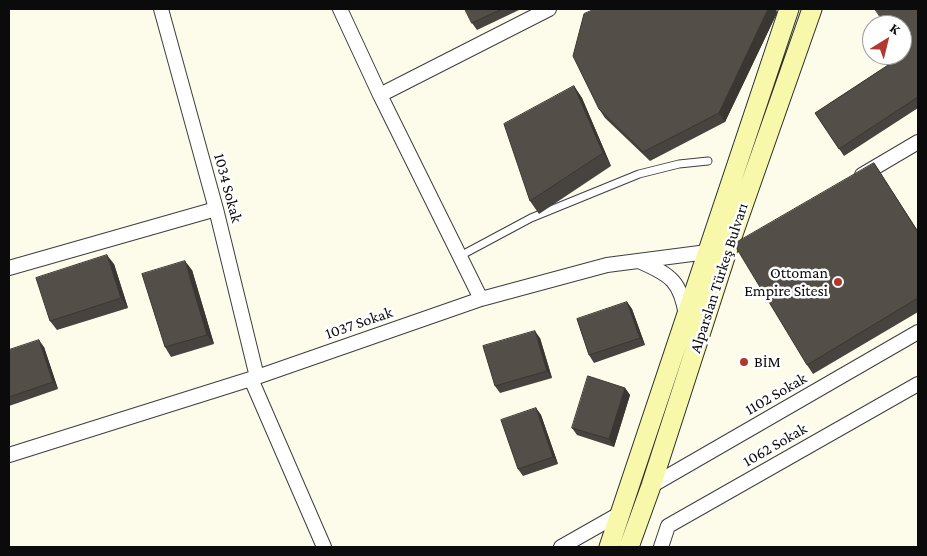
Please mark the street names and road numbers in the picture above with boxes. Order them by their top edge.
street label: 1034 Sokak [210,151,246,225]
street label: Alparslan Türkeş Bulvarı [686,201,752,355]
street label: 1037 Sokak [323,303,395,343]
street label: 1102 Sokak [742,369,810,419]
street label: 1062 Sokak [740,419,810,471]

